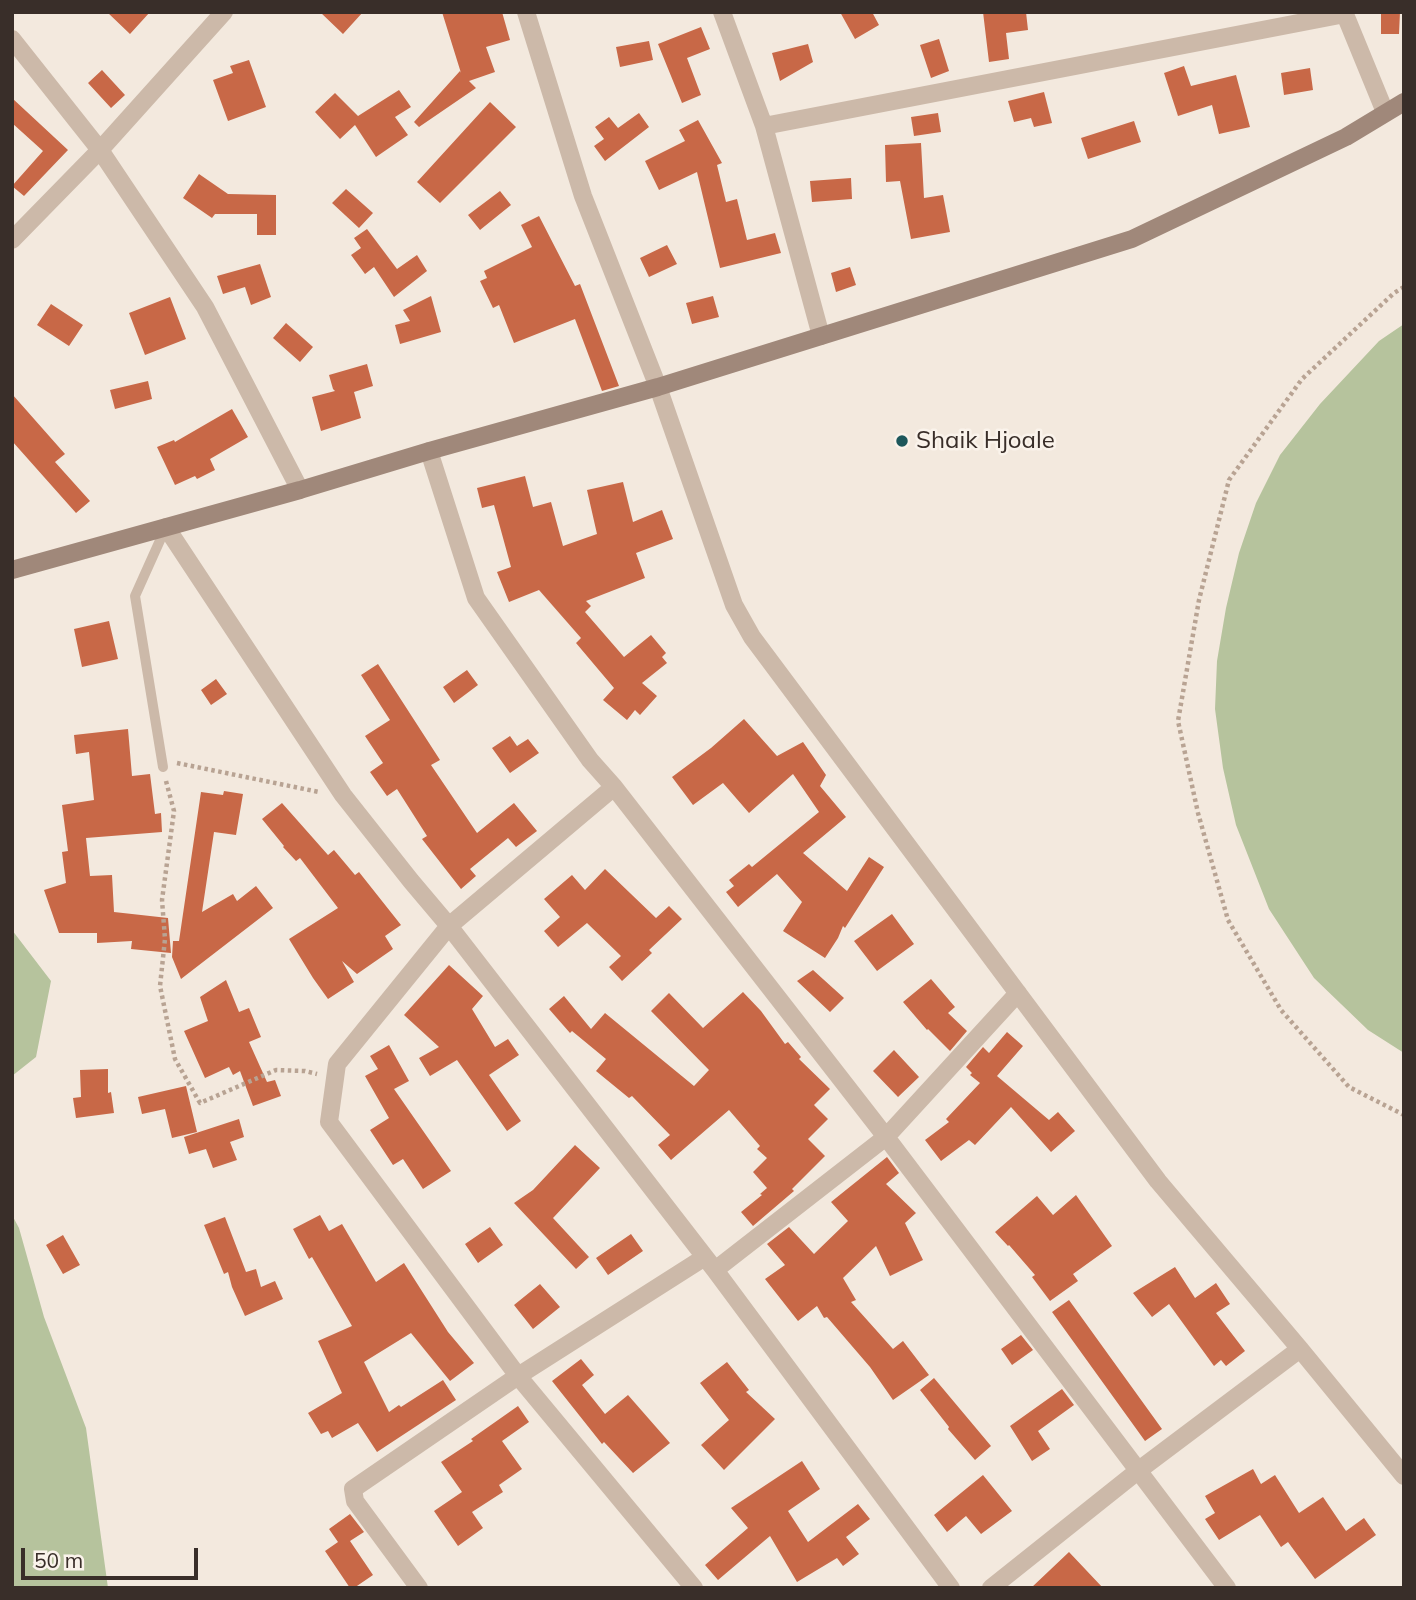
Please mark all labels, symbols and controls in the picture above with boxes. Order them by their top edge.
place label: Shaik Hjoale [916,427,1055,455]
marker: Shaik Hjoale [894,433,910,449]
scale bar [24,1534,201,1578]
text: 50 m [34,1547,83,1573]

